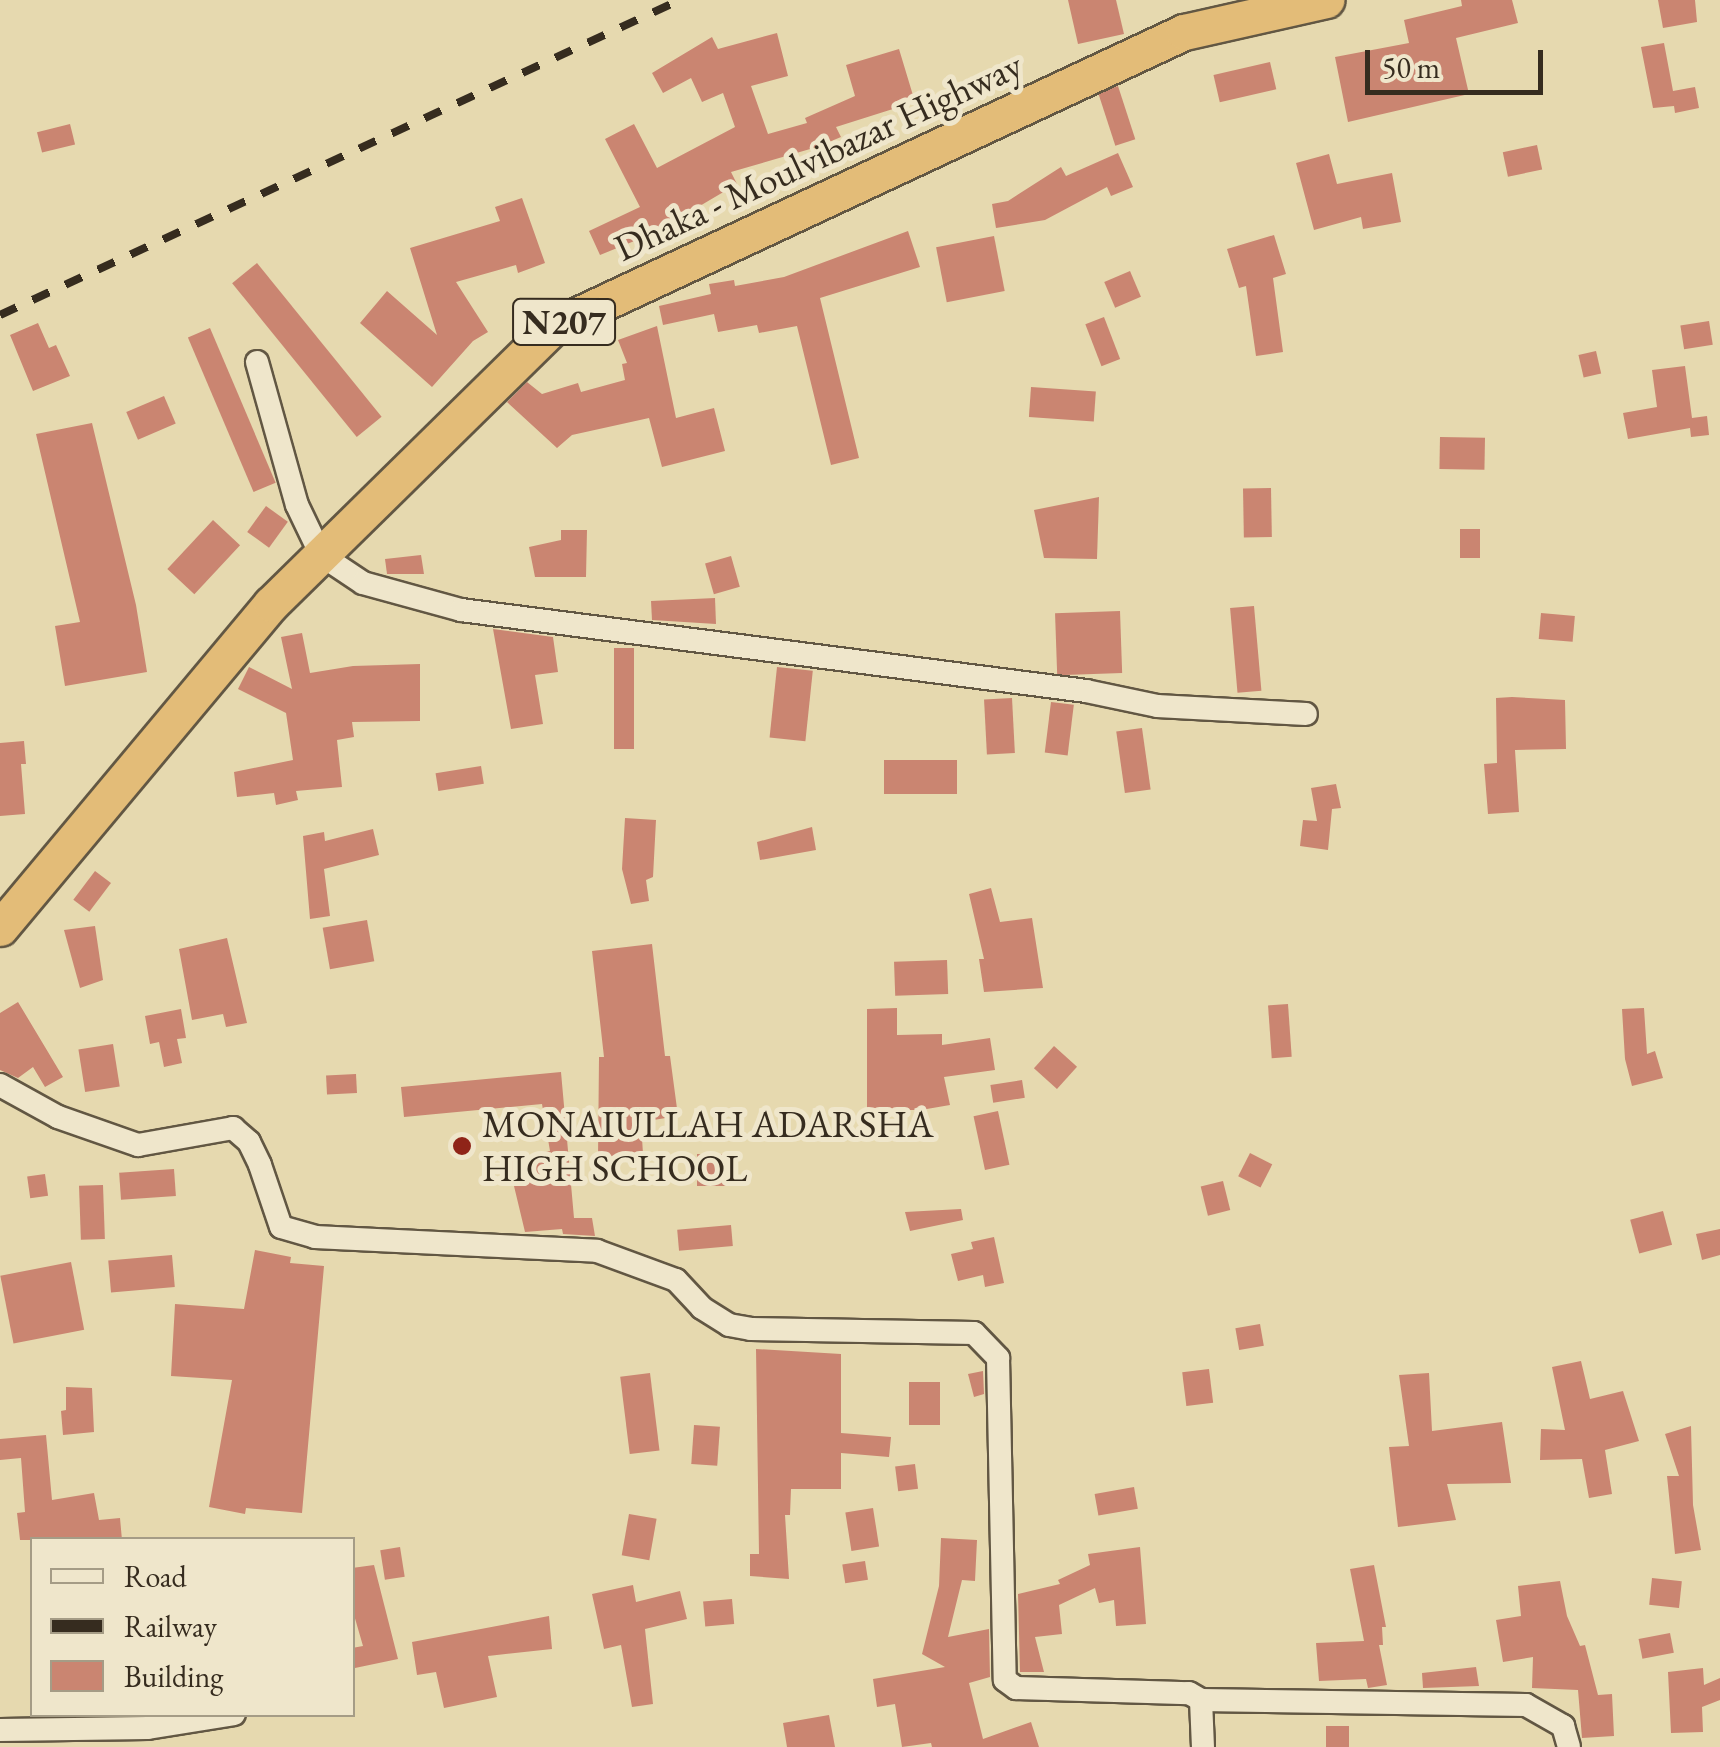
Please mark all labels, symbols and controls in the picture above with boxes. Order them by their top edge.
scale bar [1370,30,1548,92]
street label: Dhaka - Moulvibazar Highway [607,41,1029,271]
text: 50 m [1382,48,1440,87]
road number: N207 [512,292,616,352]
place label: MONAIULLAH ADARSHA HIGH SCHOOL [482,1101,934,1190]
marker: MONAIULLAH ADARSHA HIGH SCHOOL [451,1135,473,1157]
legend [30,1537,355,1717]
text: Road [124,1557,187,1596]
text: Railway [124,1607,217,1646]
text: Building [124,1657,223,1696]

